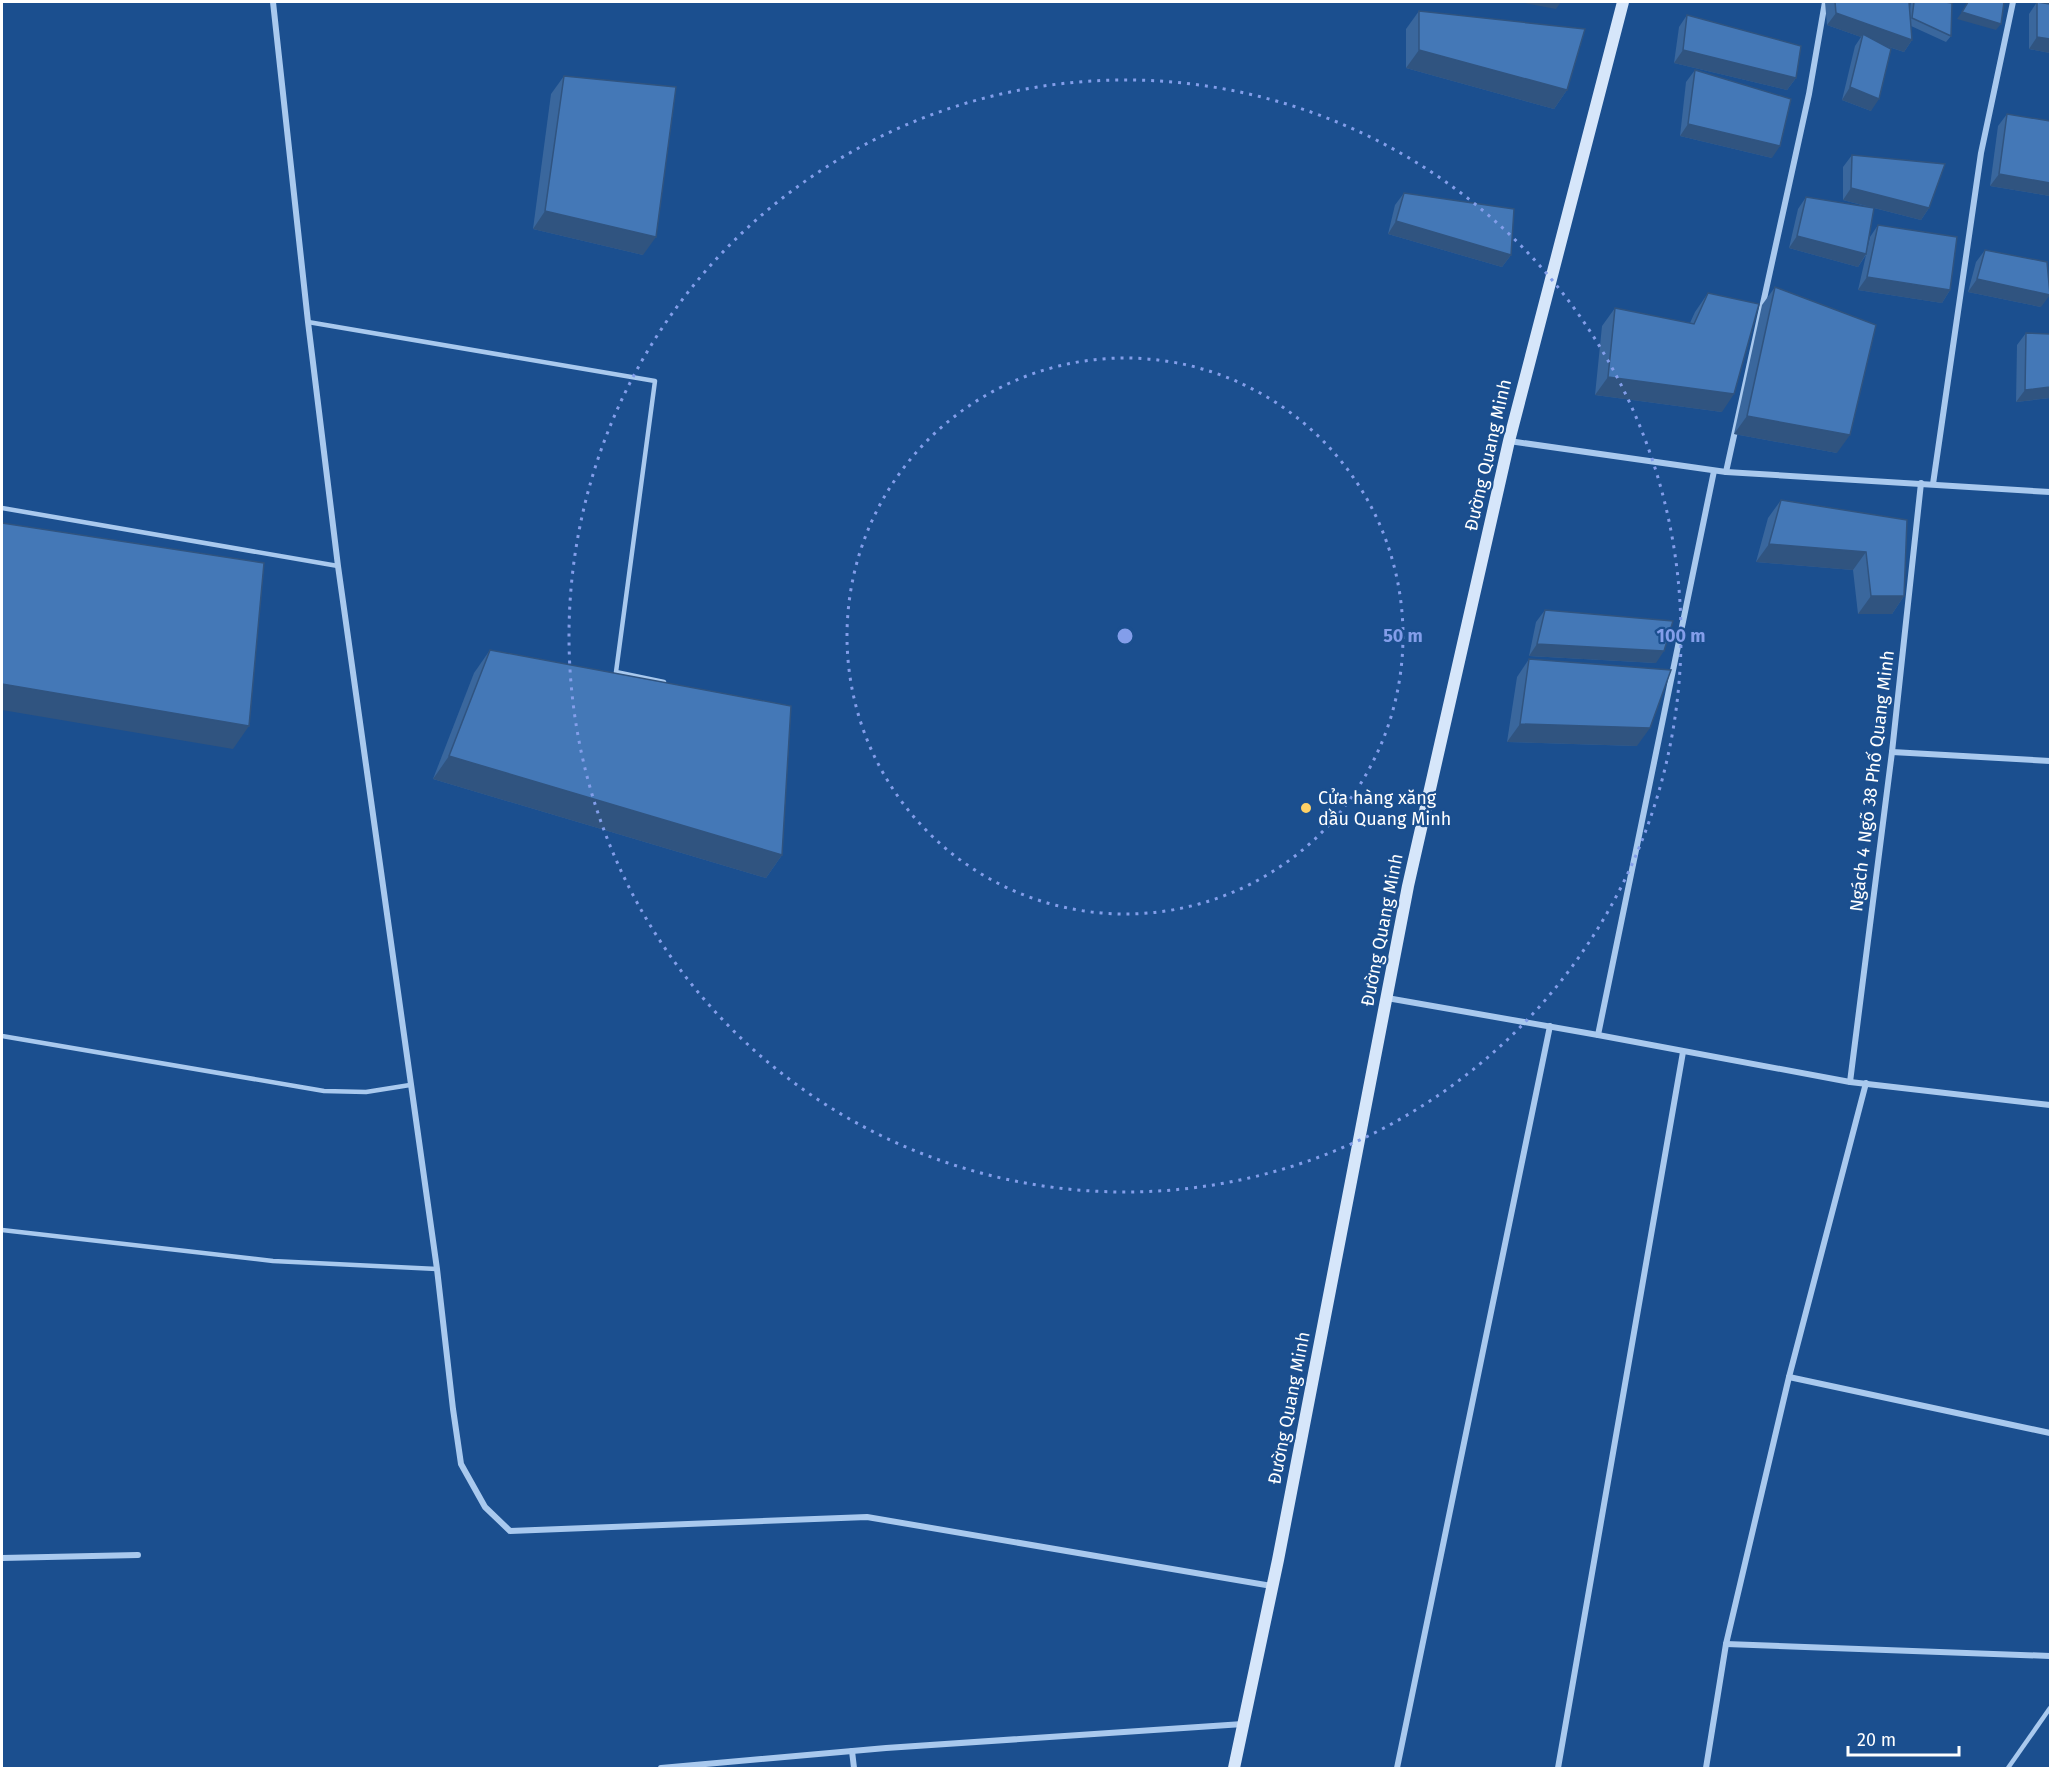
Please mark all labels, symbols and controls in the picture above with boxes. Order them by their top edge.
street label: Đường Quang Minh [1460,377,1516,533]
text: 50 m [1383,625,1423,647]
text: 100 m [1657,625,1705,647]
centre of rings [1115,626,1135,646]
street label: Ngách 4 Ngõ 38 Phố Quang Minh [1845,649,1899,913]
place label: Cửa hàng xăng dầu Quang Minh [1318,787,1451,830]
marker: Cửa hàng xăng dầu Quang Minh [1299,801,1313,815]
street label: Đường Quang Minh [1356,852,1408,1008]
street label: Đường Quang Minh [1263,1330,1315,1486]
scale bar [1848,1719,1959,1757]
text: 20 m [1857,1729,1896,1751]

